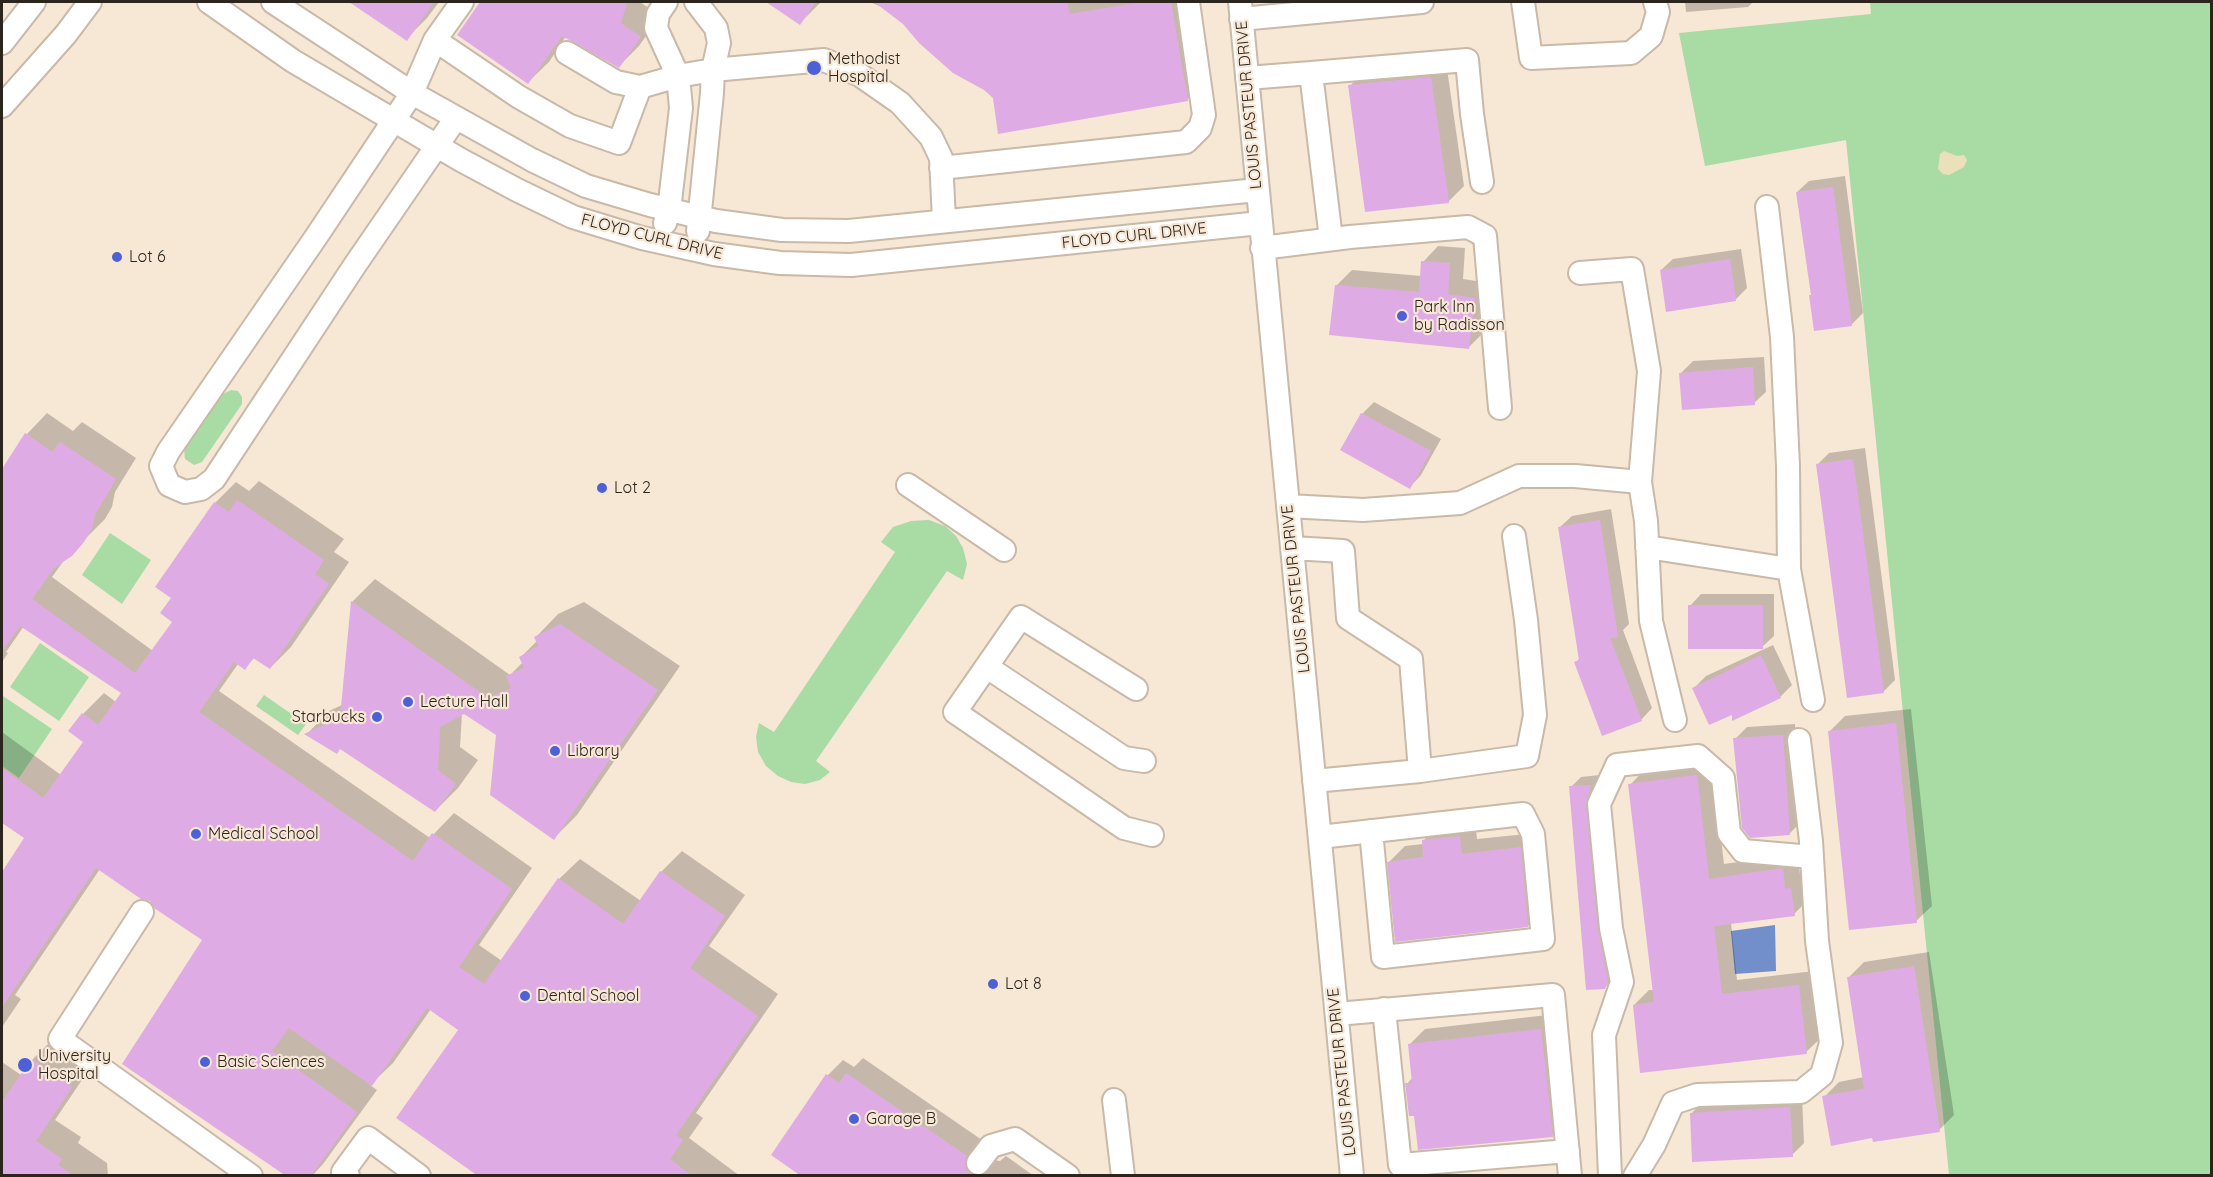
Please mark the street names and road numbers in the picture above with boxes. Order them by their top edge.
street label: LOUIS PASTEUR DRIVE [1232,20,1266,190]
street label: FLOYD CURL DRIVE [579,210,725,264]
street label: FLOYD CURL DRIVE [1061,219,1207,253]
street label: LOUIS PASTEUR DRIVE [1278,504,1314,674]
street label: LOUIS PASTEUR DRIVE [1324,987,1360,1157]

